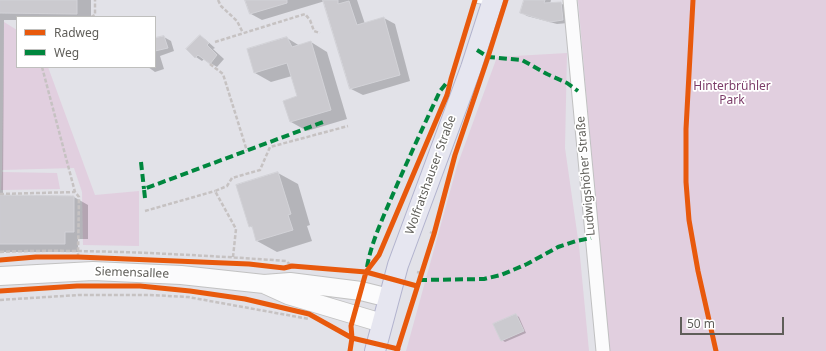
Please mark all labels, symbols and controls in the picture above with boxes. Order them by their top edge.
legend [16,16,156,68]
text: Radweg [54,24,99,41]
text: Weg [54,44,79,61]
park label: Hinterbrühler Park [693,80,771,108]
street label: Wolfratshauser Straße [403,113,459,237]
street label: Ludwigshöher Straße [574,115,598,237]
street label: Siemensallee [95,265,169,281]
scale bar [682,309,786,335]
text: 50 m [687,315,715,332]

